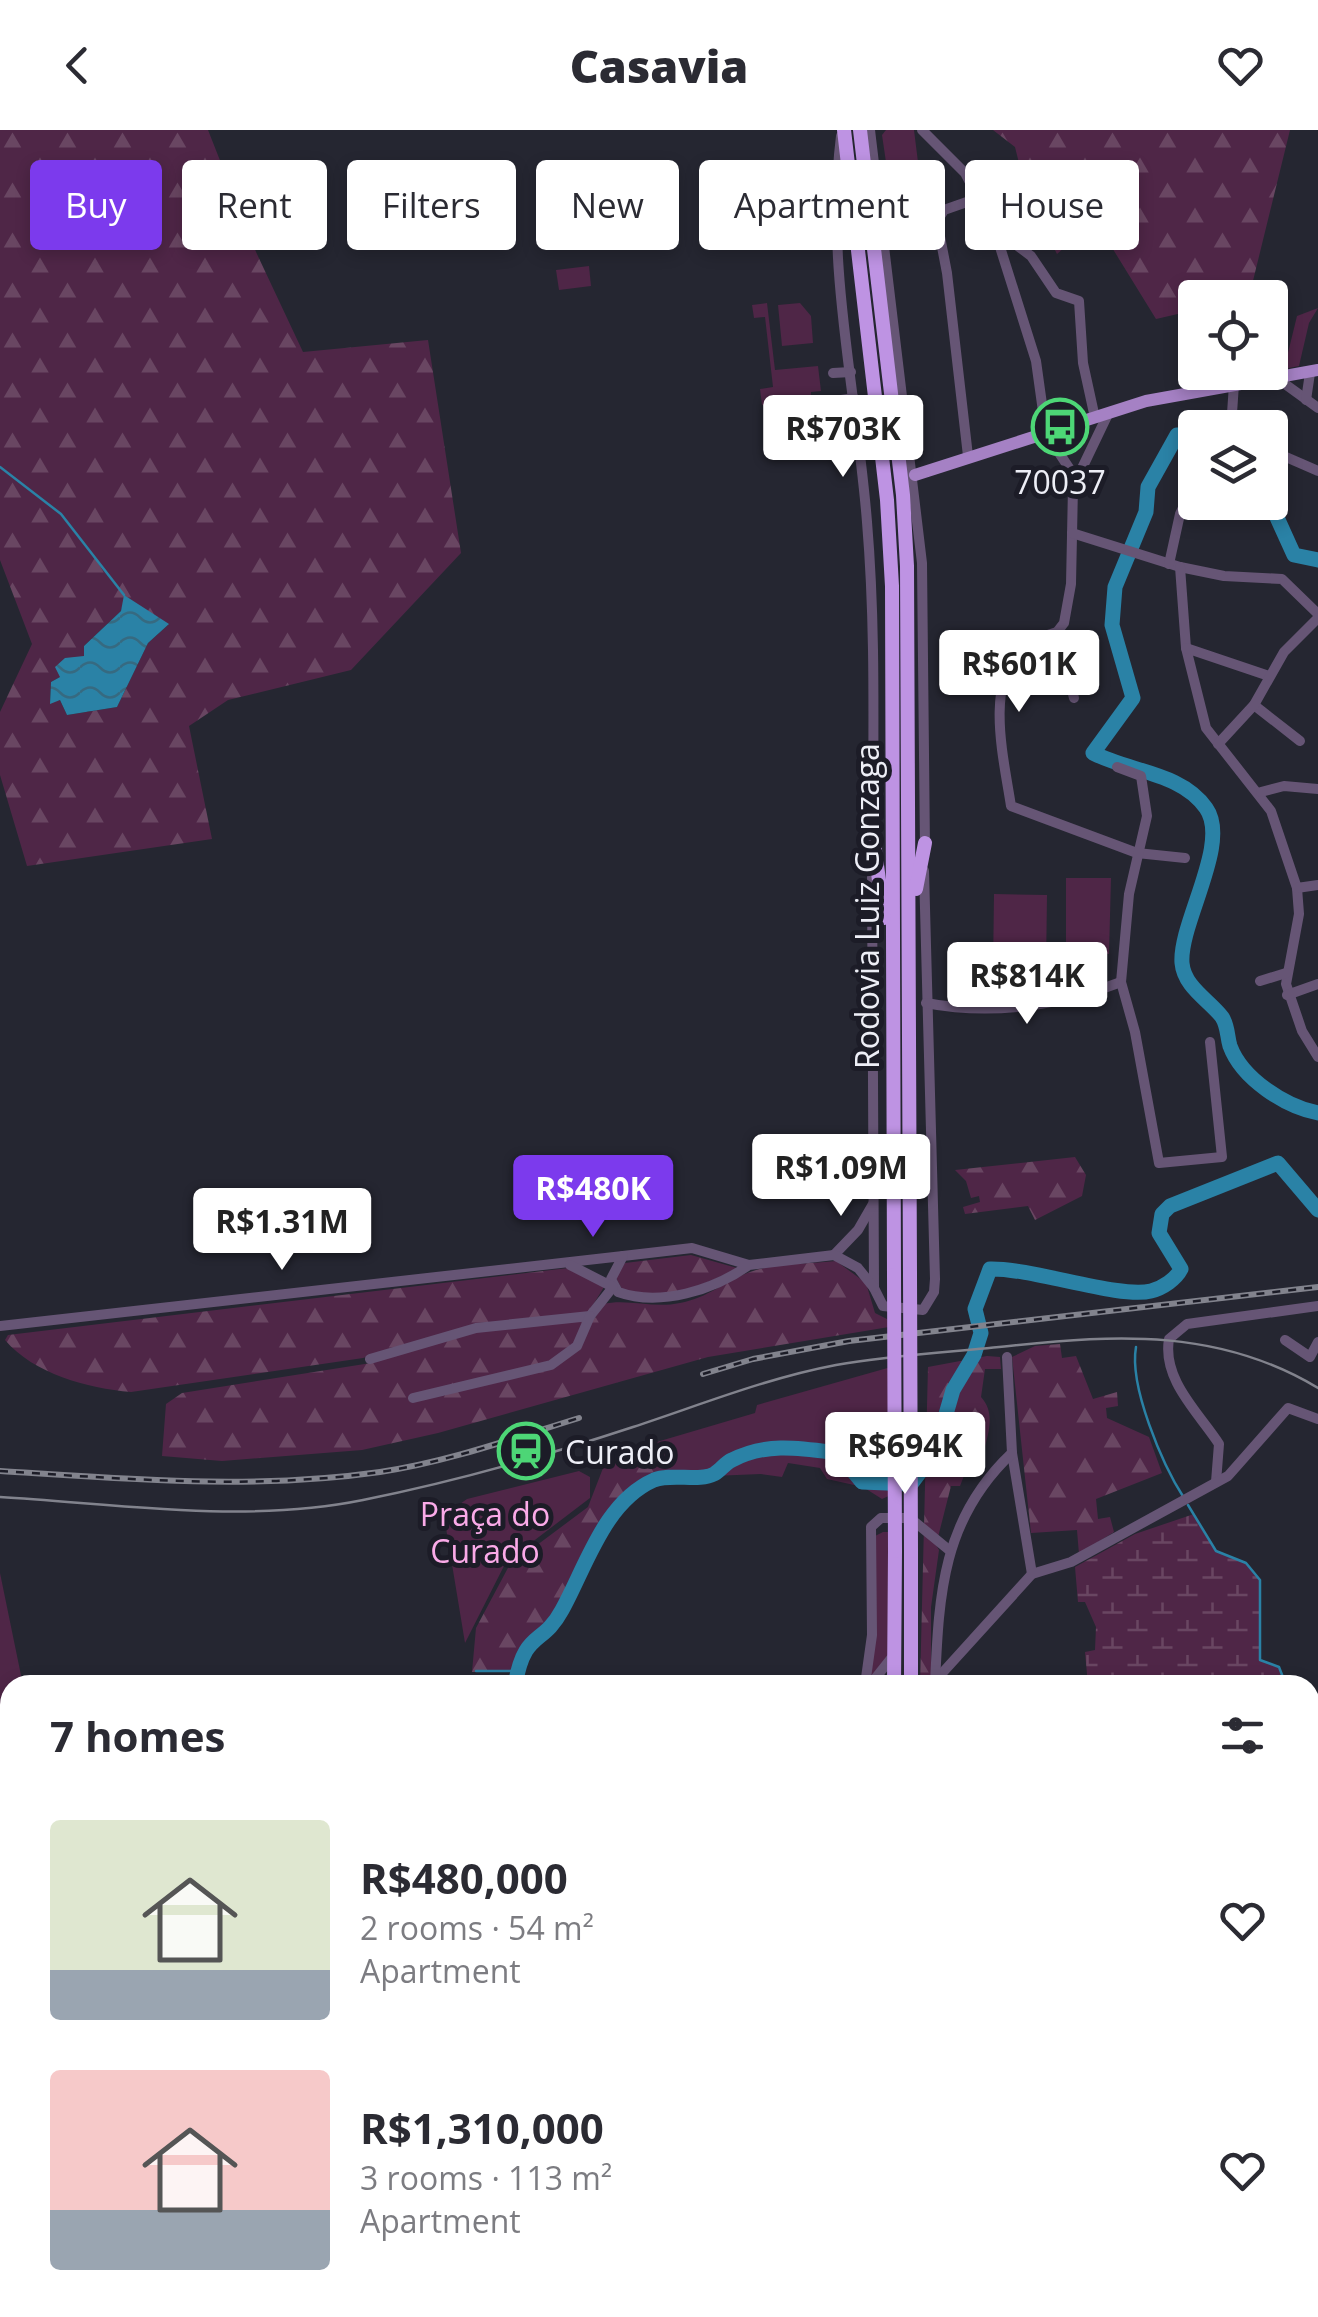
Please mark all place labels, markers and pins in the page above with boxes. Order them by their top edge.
pin: R$703K [762,395,924,480]
bus stop icon: 70037 [1030,397,1090,457]
place label: 70037 [1014,460,1106,503]
pin: R$601K [938,630,1100,715]
pin: R$814K [946,942,1108,1027]
pin: R$1.09M [749,1134,933,1219]
pin: R$480K [512,1155,674,1240]
pin: R$1.31M [190,1188,374,1273]
pin: R$694K [824,1412,986,1497]
station icon: Curado [496,1421,556,1481]
place label: Curado [565,1430,674,1473]

